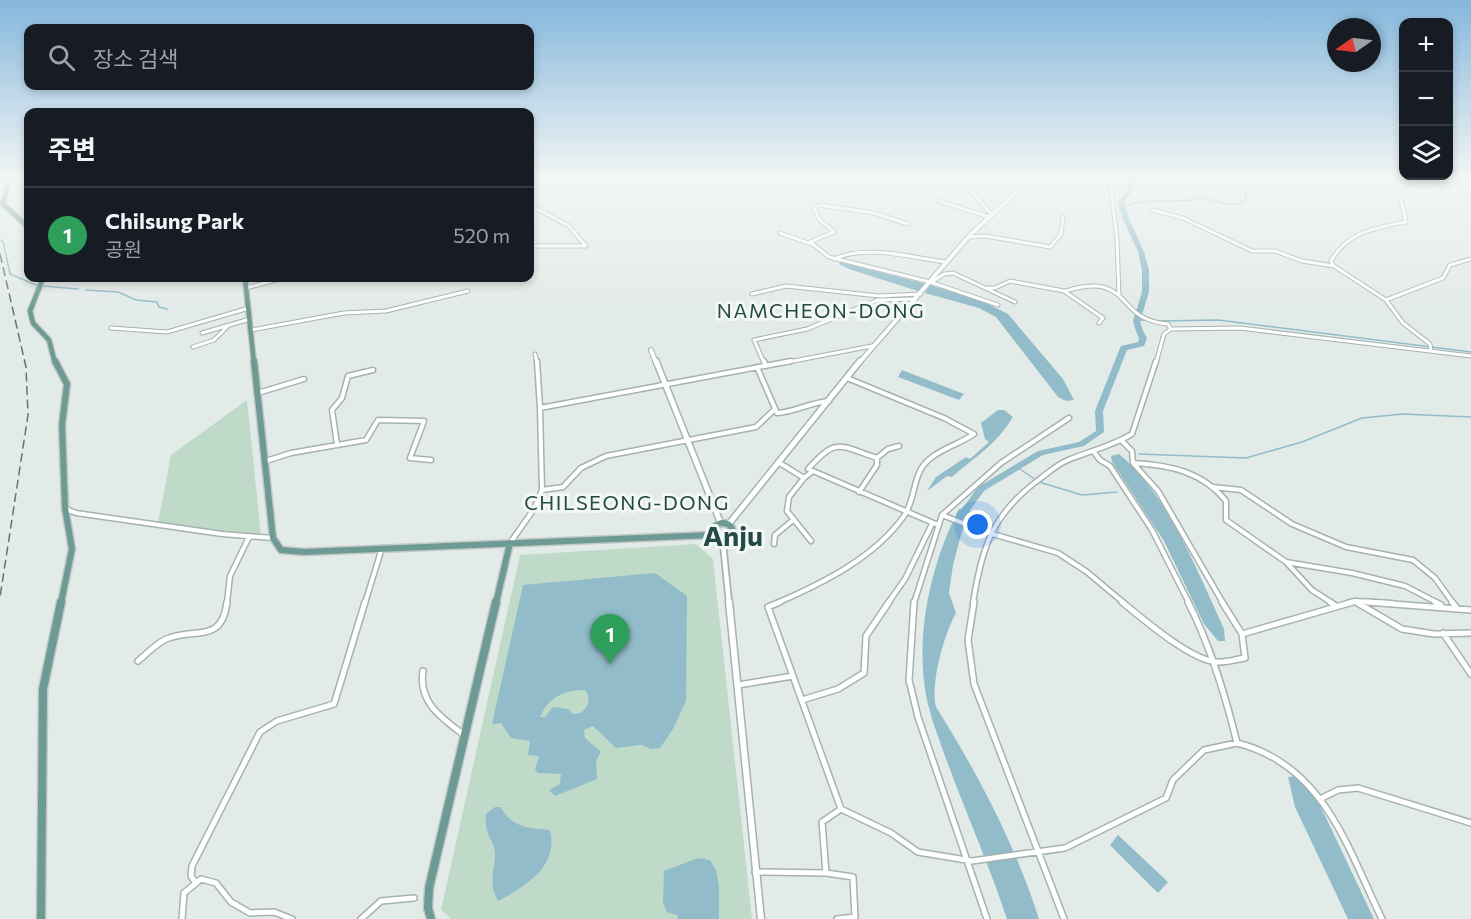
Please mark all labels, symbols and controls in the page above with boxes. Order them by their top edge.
north arrow [1327,18,1381,72]
map controls [1399,18,1453,180]
button: + [1399,18,1453,72]
search box [24,24,534,90]
icon: search [45,41,78,74]
text: 장소 검색 [93,45,178,72]
button: − [1399,72,1453,126]
button: layers [1399,126,1453,180]
text: 주변 [48,133,96,164]
text: Chilsung Park [105,207,244,234]
text: 1 [63,223,72,247]
text: 520 m [453,223,510,247]
text: 공원 [105,237,142,261]
district label: NAMCHEON-DONG [717,298,925,322]
district label: CHILSEONG-DONG [524,490,730,514]
your location [963,510,992,539]
district label: Anju [703,518,763,552]
pin: 1 [590,614,630,664]

